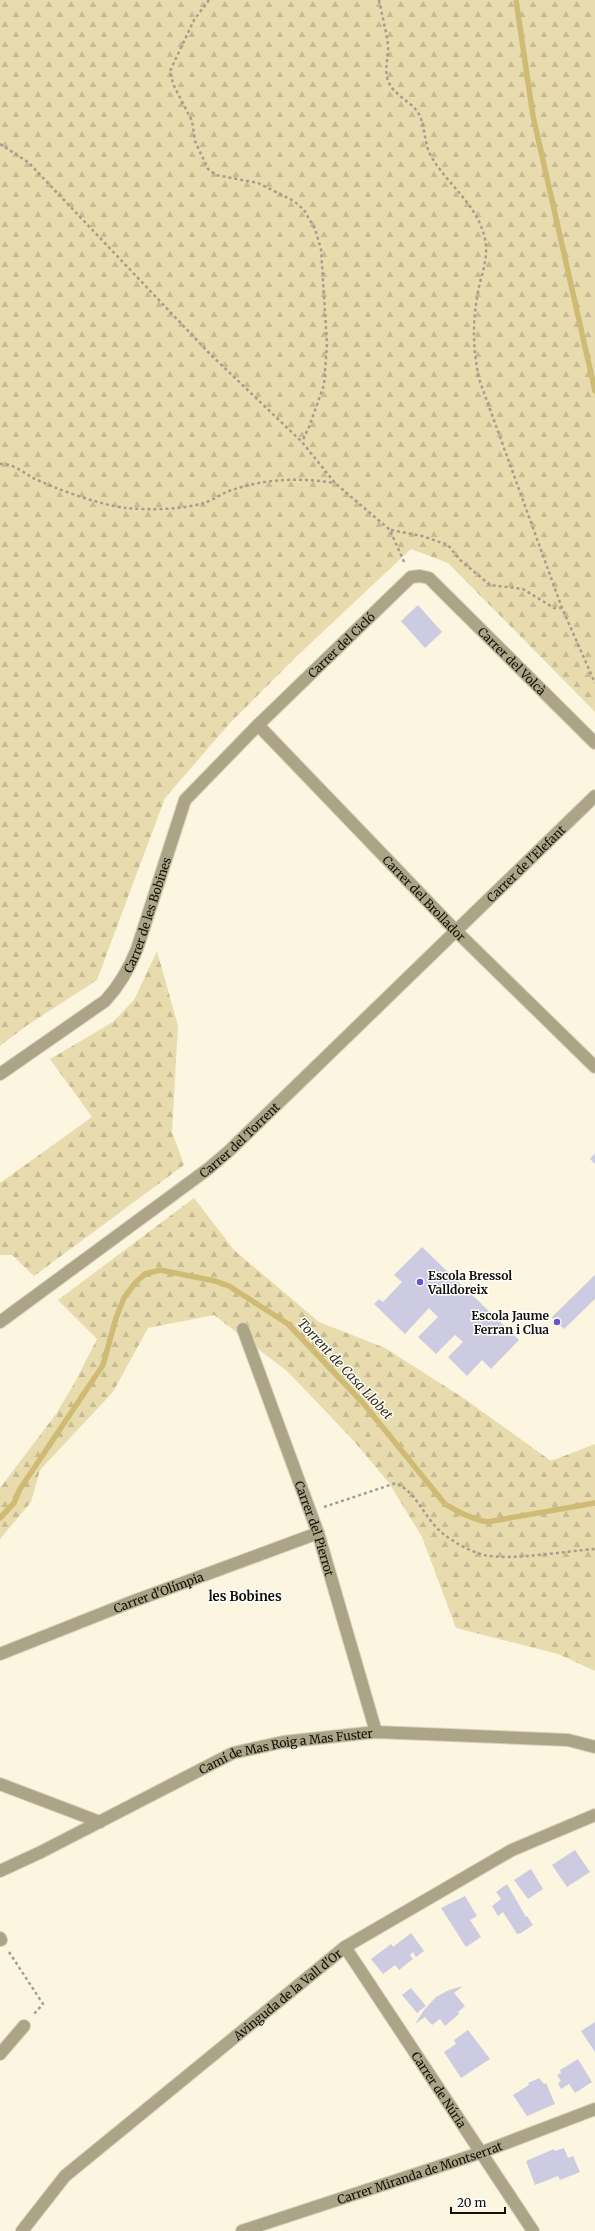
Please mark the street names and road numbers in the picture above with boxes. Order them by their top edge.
street label: Carrer del Cicló [304,609,378,681]
street label: Carrer del Volcà [475,624,550,698]
street label: Carrer de l'Elefant [483,822,568,905]
street label: Carrer del Brollador [380,852,469,944]
street label: Carrer de les Bobines [120,855,174,975]
street label: Carrer del Torrent [196,1099,283,1180]
street label: Carrer del Pierrot [292,1479,338,1578]
street label: Carrer d'Olímpia [111,1568,206,1616]
street label: Camí de Mas Roig a Mas Fuster [196,1725,374,1777]
street label: Avinguda de la Vall d'Or [229,1945,345,2044]
street label: Carrer de Núria [409,2049,470,2131]
street label: Carrer Miranda de Montserrat [335,2138,505,2207]

